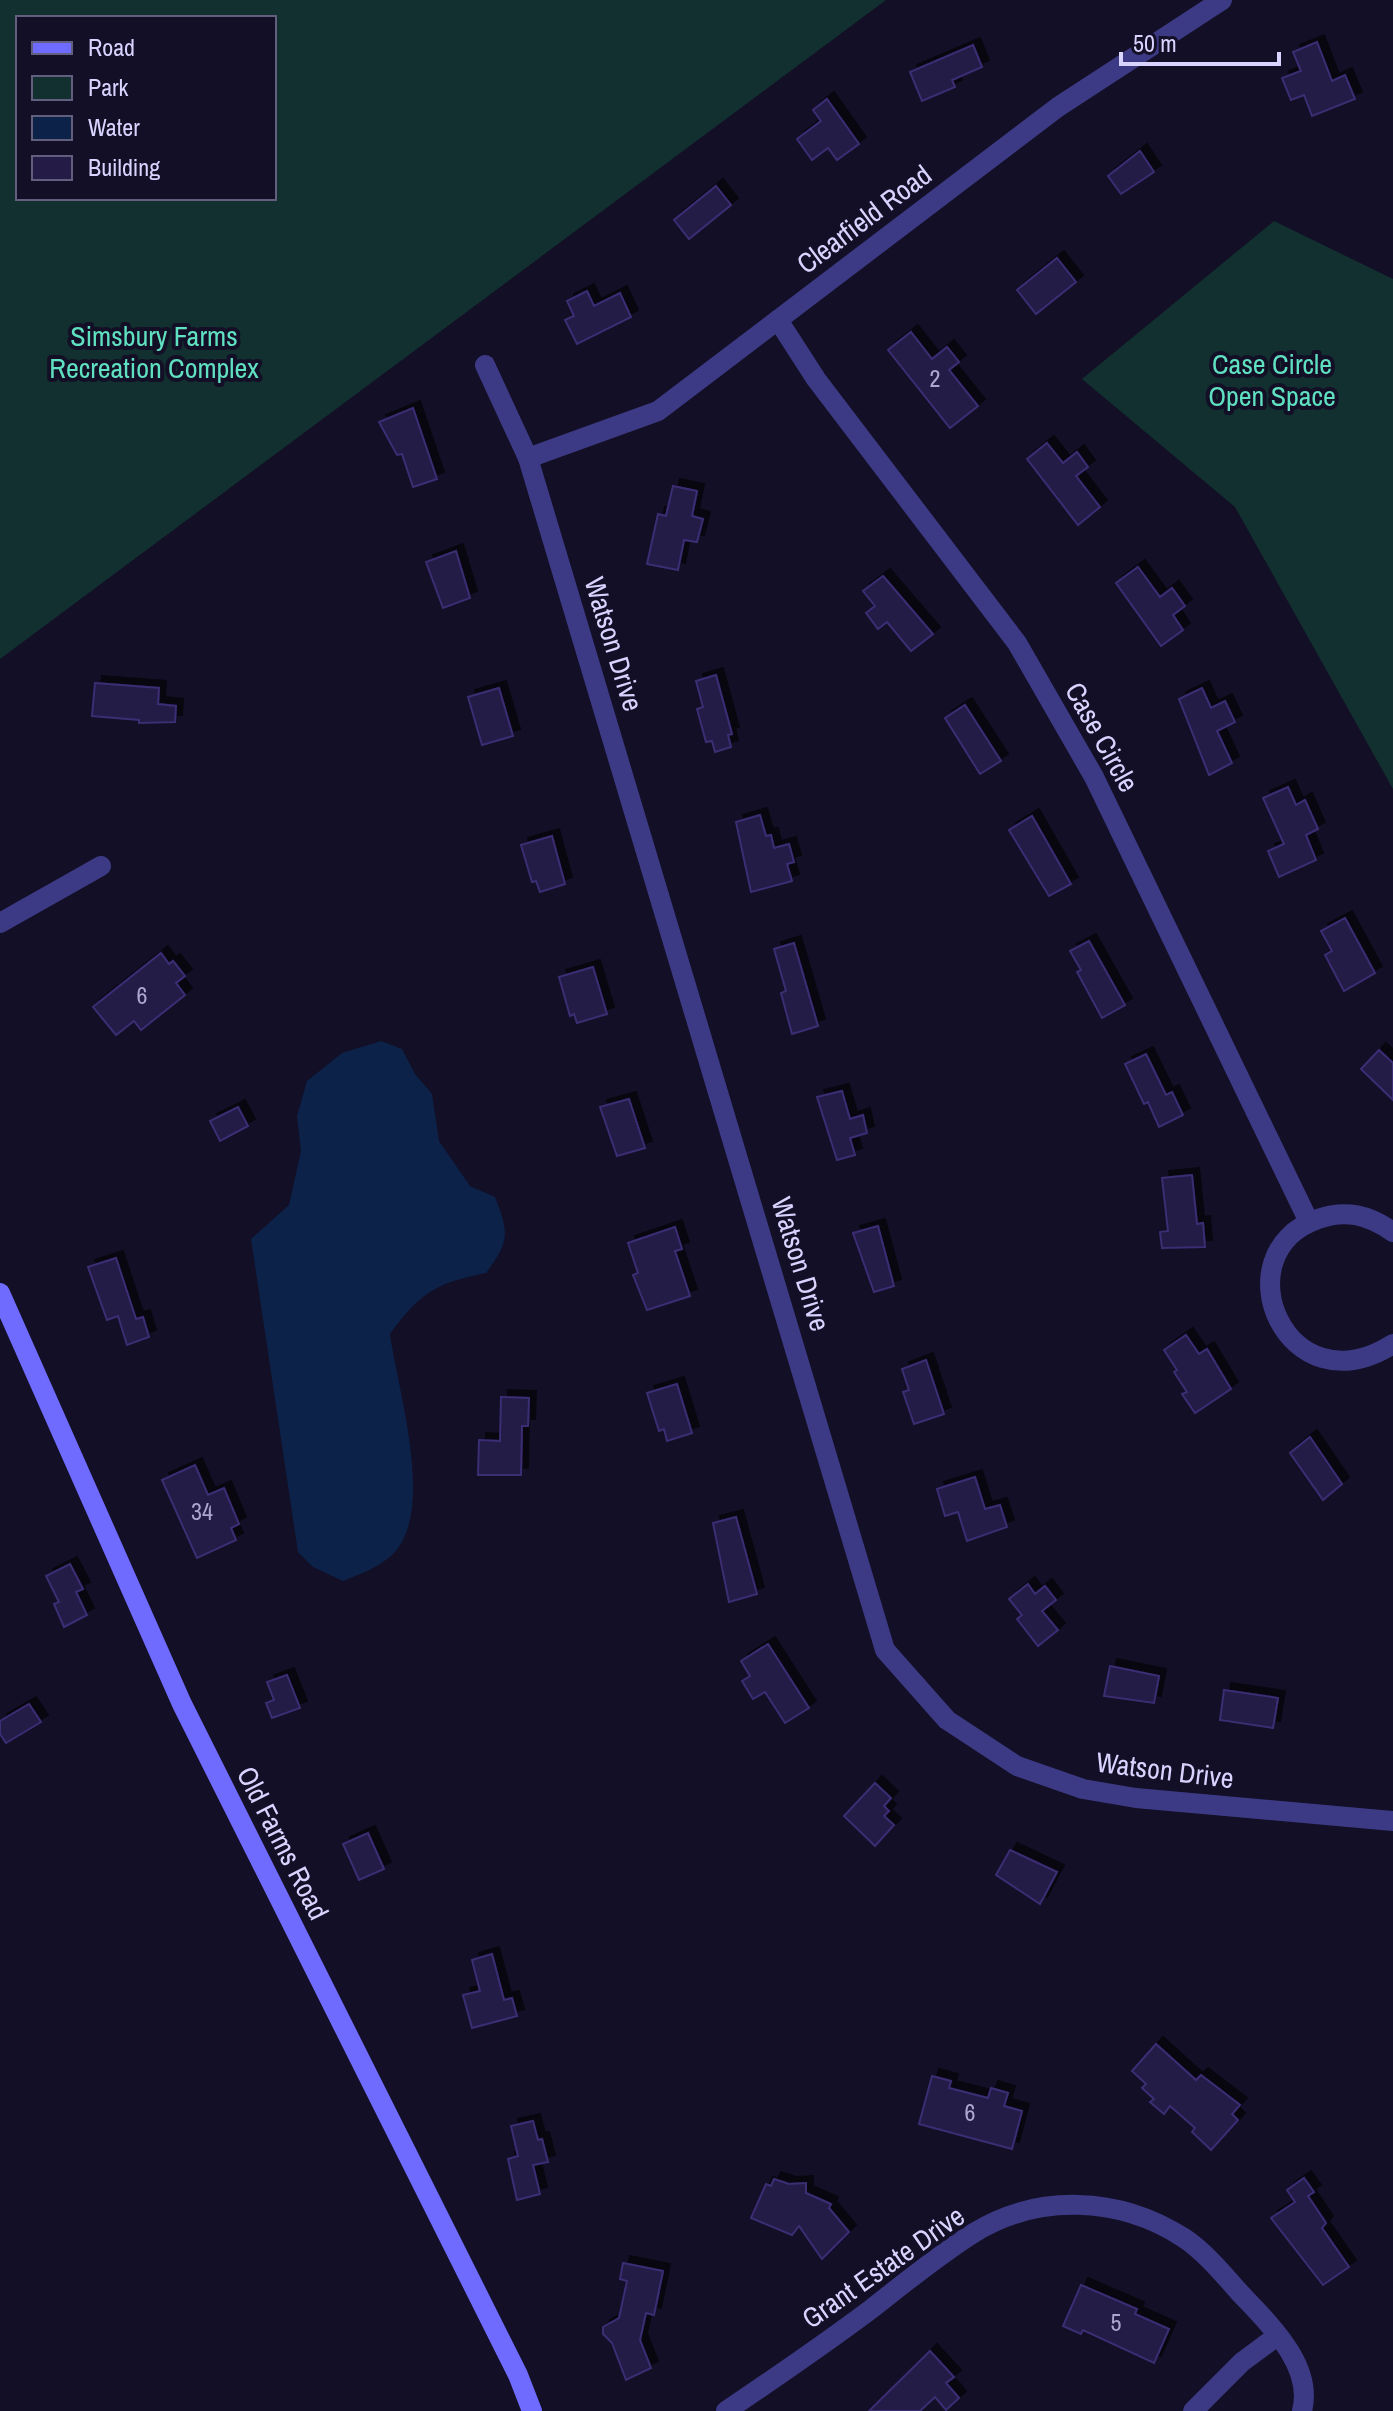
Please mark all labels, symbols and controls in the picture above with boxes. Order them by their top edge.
legend [16,16,276,200]
scale bar [1121,16,1279,66]
text: 50 m [1133,27,1177,59]
text: Road [88,31,135,63]
text: Park [88,71,129,103]
text: Water [88,111,140,143]
text: Building [88,151,160,183]
street label: Clearfield Road [789,156,939,282]
park label: Simsbury Farms Recreation Complex [49,317,259,387]
park label: Case Circle Open Space [1208,345,1336,415]
house number: 2 [930,362,940,394]
street label: Watson Drive [576,572,652,716]
street label: Case Circle [1056,675,1148,799]
house number: 6 [137,979,147,1011]
street label: Watson Drive [763,1192,839,1336]
house number: 34 [191,1495,213,1527]
street label: Watson Drive [1094,1743,1236,1797]
street label: Old Farms Road [228,1760,338,1926]
house number: 6 [965,2096,975,2128]
street label: Grant Estate Drive [794,2197,972,2337]
house number: 5 [1111,2306,1122,2338]

